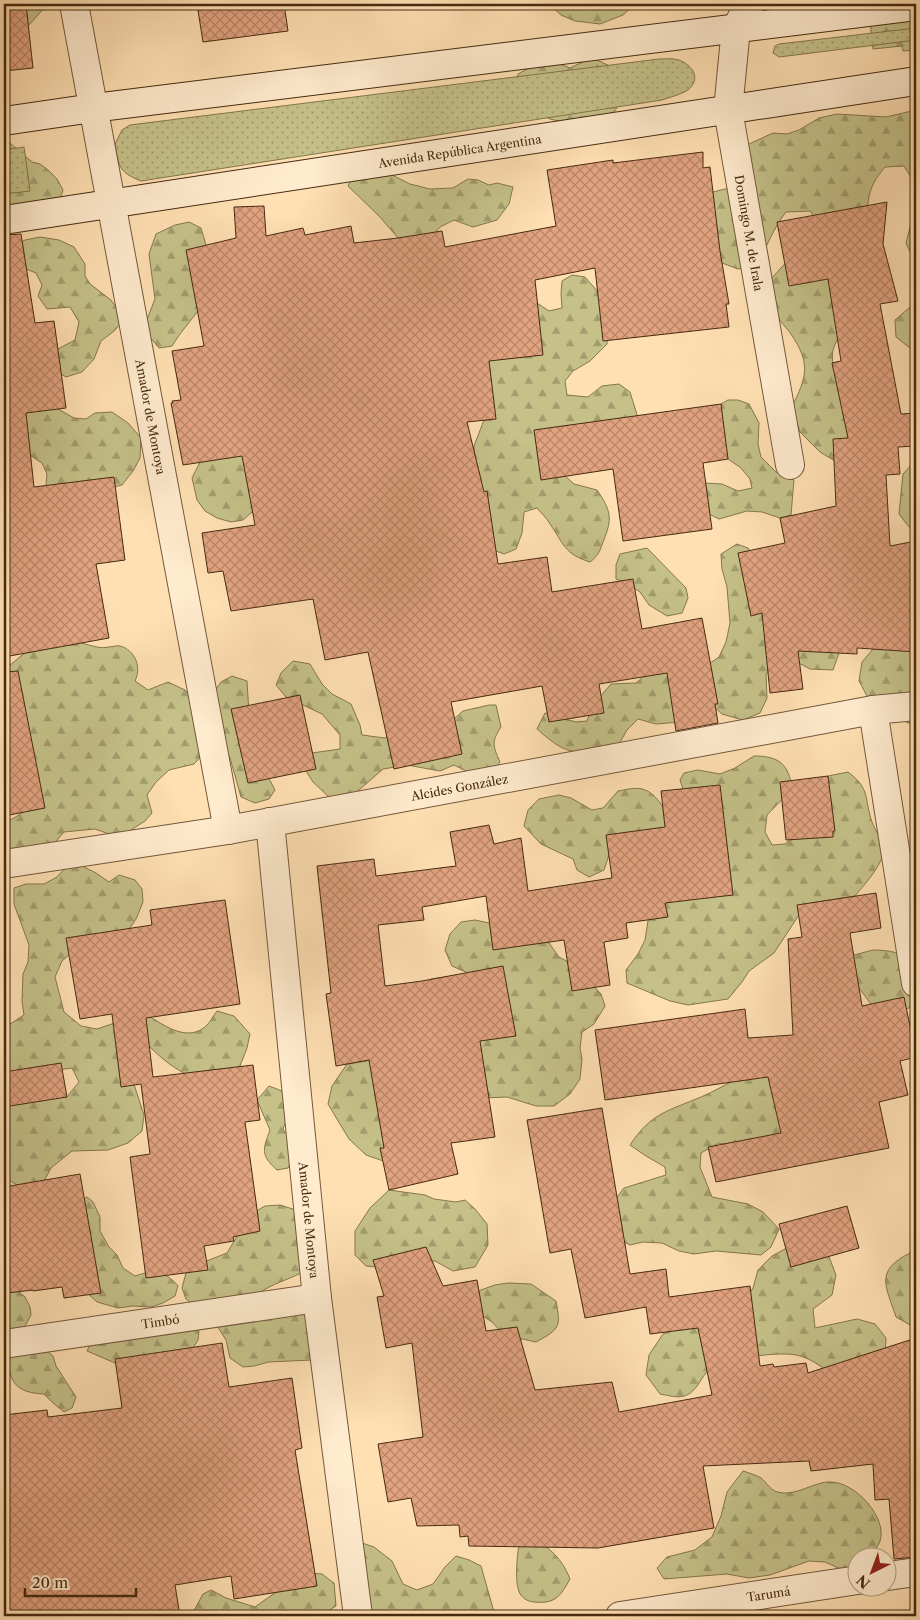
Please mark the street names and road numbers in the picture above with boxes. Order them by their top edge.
street label: Avenida República Argentina [376,131,543,171]
street label: Domingo M. de Irala [732,174,767,293]
street label: Amador de Montoya [133,357,169,476]
street label: Alcides González [409,771,509,804]
street label: Amador de Montoya [296,1160,323,1280]
street label: Timbó [140,1311,180,1331]
street label: Tarumá [745,1583,792,1604]

